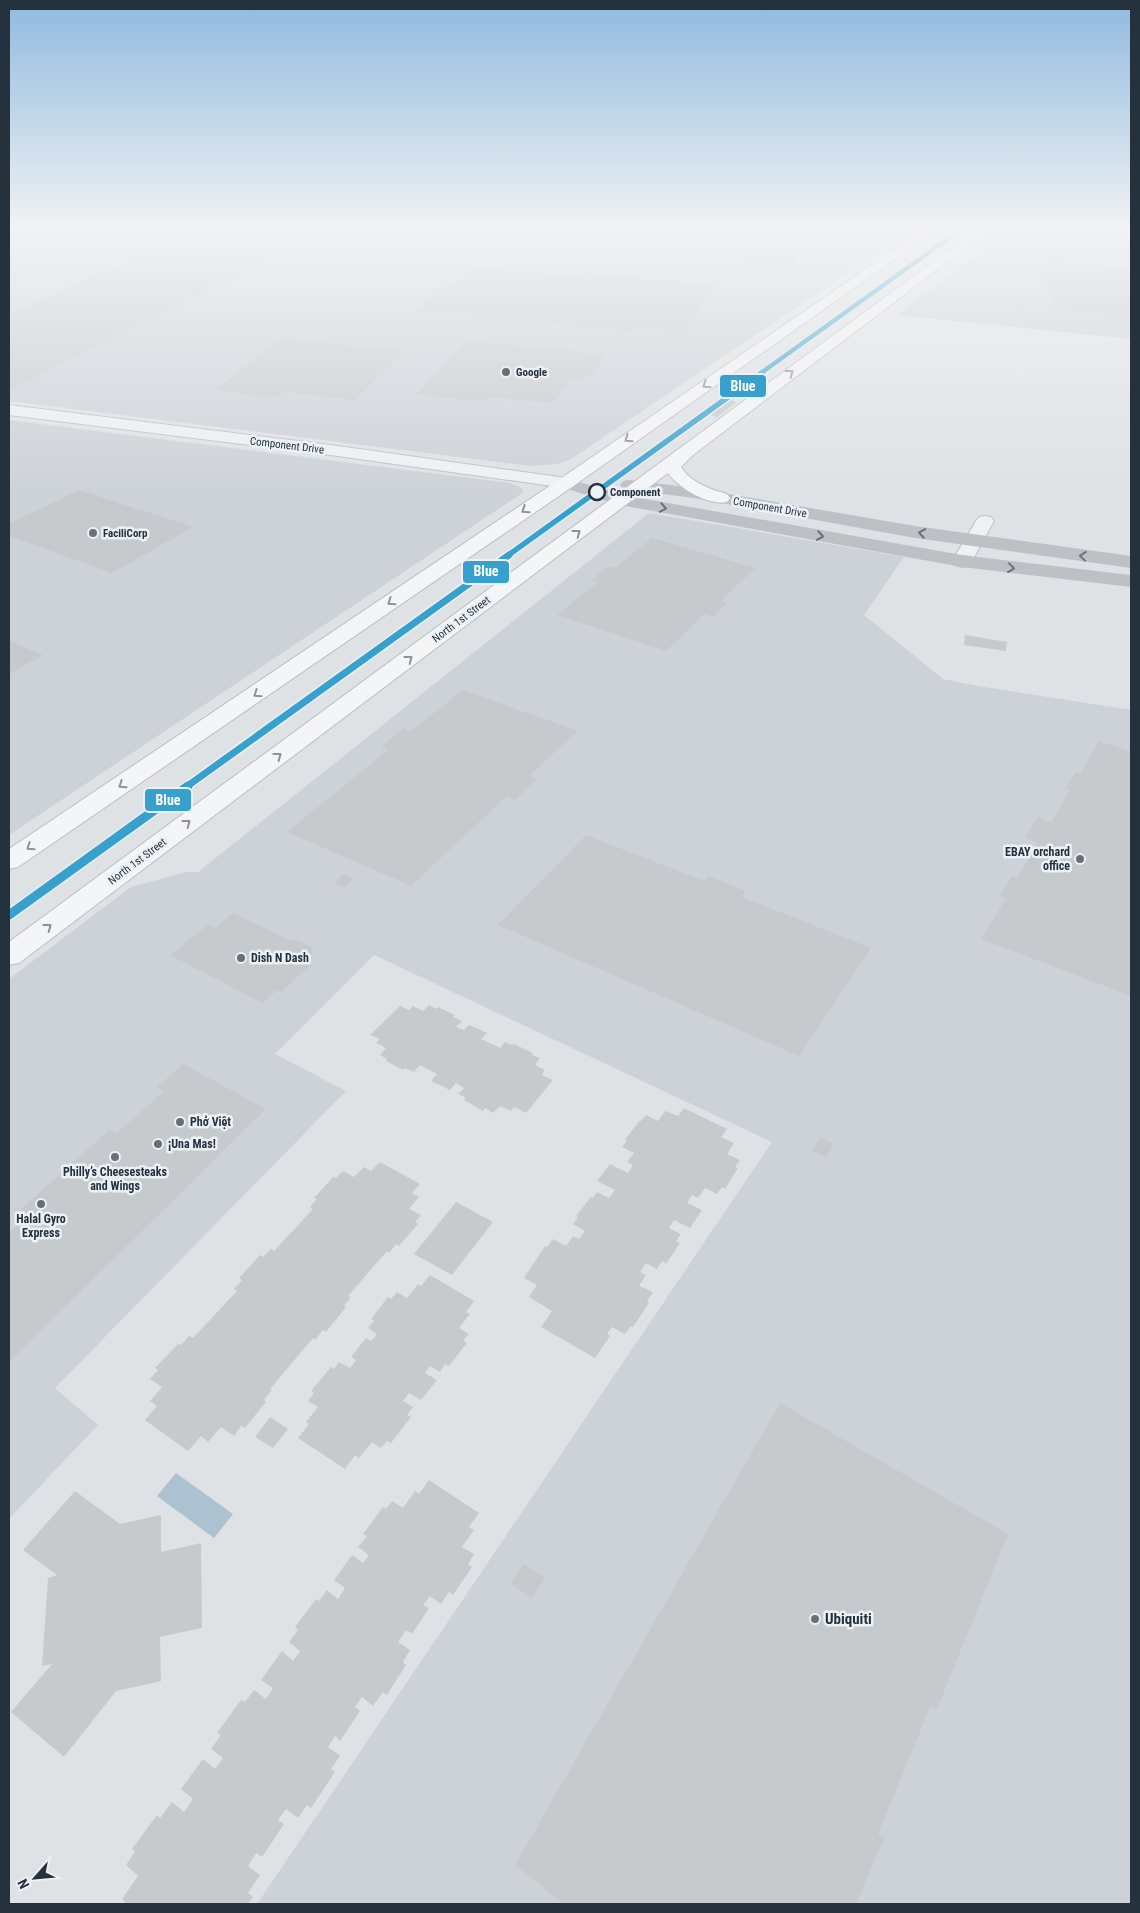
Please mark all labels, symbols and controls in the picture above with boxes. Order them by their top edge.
marker: Google [500,366,512,378]
place label: Google [516,366,547,379]
one-way arrow [784,370,793,378]
line badge: Blue [719,374,767,398]
text: Blue [731,378,756,394]
one-way arrow [703,379,712,388]
one-way arrow [624,433,634,442]
street label: Component Drive [249,435,325,456]
marker: Component [588,483,606,501]
place label: Component [610,486,661,499]
street label: Component Drive [732,495,808,520]
one-way arrow [659,503,668,513]
one-way arrow [521,504,531,513]
marker: FaciliCorp [87,527,99,539]
place label: FaciliCorp [103,527,148,540]
one-way arrow [918,528,926,539]
one-way arrow [571,531,580,539]
one-way arrow [816,531,824,541]
one-way arrow [1079,551,1087,562]
line badge: Blue [462,560,510,584]
one-way arrow [1007,562,1015,573]
text: Blue [474,563,499,579]
street label: North 1st Street [430,593,493,645]
one-way arrow [387,596,397,605]
one-way arrow [403,656,412,664]
one-way arrow [253,688,263,697]
one-way arrow [272,753,281,761]
one-way arrow [119,779,128,788]
line badge: Blue [144,788,192,812]
text: Blue [156,792,181,808]
one-way arrow [181,821,190,829]
street label: North 1st Street [106,835,169,887]
one-way arrow [26,841,36,850]
place label: EBAY orchard office [1005,845,1070,873]
marker: EBAY orchard office [1074,853,1086,865]
one-way arrow [42,924,52,933]
place label: Dish N Dash [251,951,309,965]
marker: Dish N Dash [235,952,247,964]
place label: Phở Việt [190,1115,231,1129]
marker: Phở Việt [174,1116,186,1128]
place label: ¡Una Mas! [168,1137,216,1151]
marker: ¡Una Mas! [152,1138,164,1150]
marker: Philly’s Cheesesteaks and Wings [109,1151,121,1163]
place label: Philly’s Cheesesteaks and Wings [63,1165,168,1193]
marker: Halal Gyro Express [35,1198,47,1210]
place label: Halal Gyro Express [16,1212,66,1240]
place label: Ubiquiti [825,1610,872,1628]
marker: Ubiquiti [809,1613,821,1625]
north arrow [10,1853,60,1903]
text: N [14,1876,32,1891]

